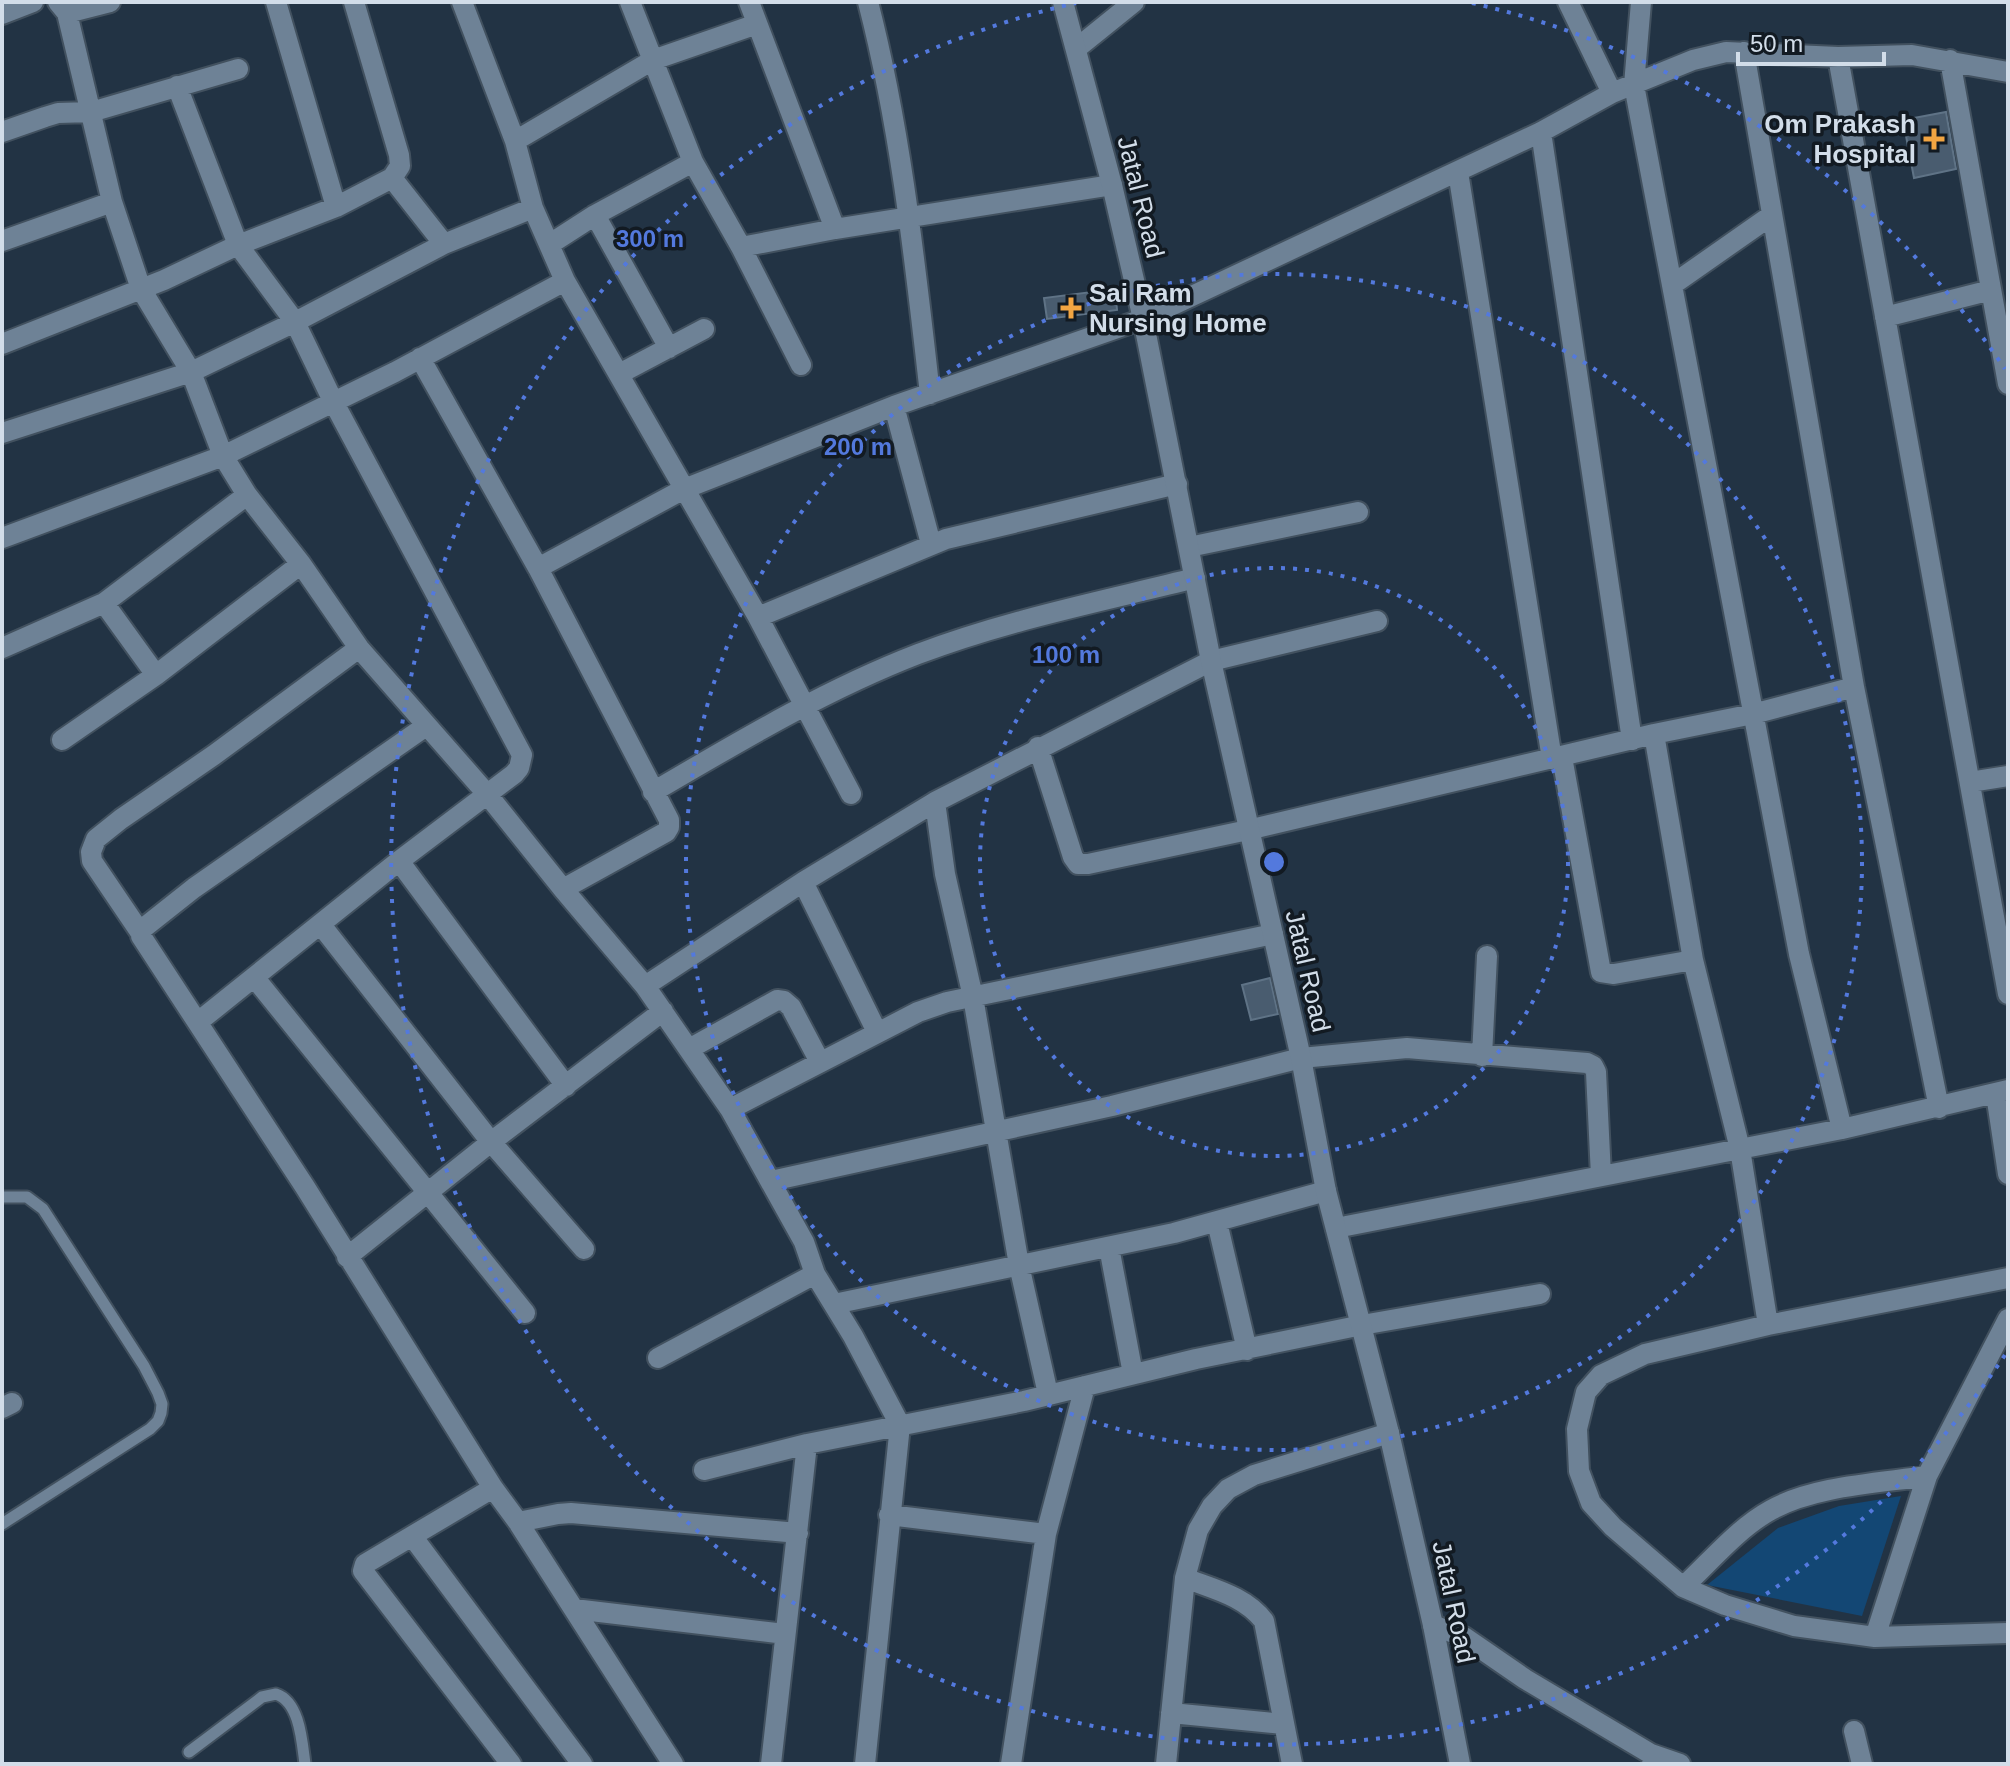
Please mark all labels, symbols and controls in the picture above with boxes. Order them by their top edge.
scale bar [1738,16,1884,66]
text: 50 m [1750,30,1803,57]
place label: Om Prakash Hospital [1764,109,1916,169]
marker: Om Prakash Hospital [1923,128,1945,150]
street label: Jatal Road [1111,133,1171,261]
text: 300 m [616,225,684,252]
place label: Sai Ram Nursing Home [1089,278,1267,338]
marker: Sai Ram Nursing Home [1060,297,1082,319]
text: 200 m [824,433,892,460]
text: 100 m [1032,641,1100,668]
centre of rings [1260,848,1288,876]
street label: Jatal Road [1279,907,1337,1035]
street label: Jatal Road [1426,1538,1482,1666]

